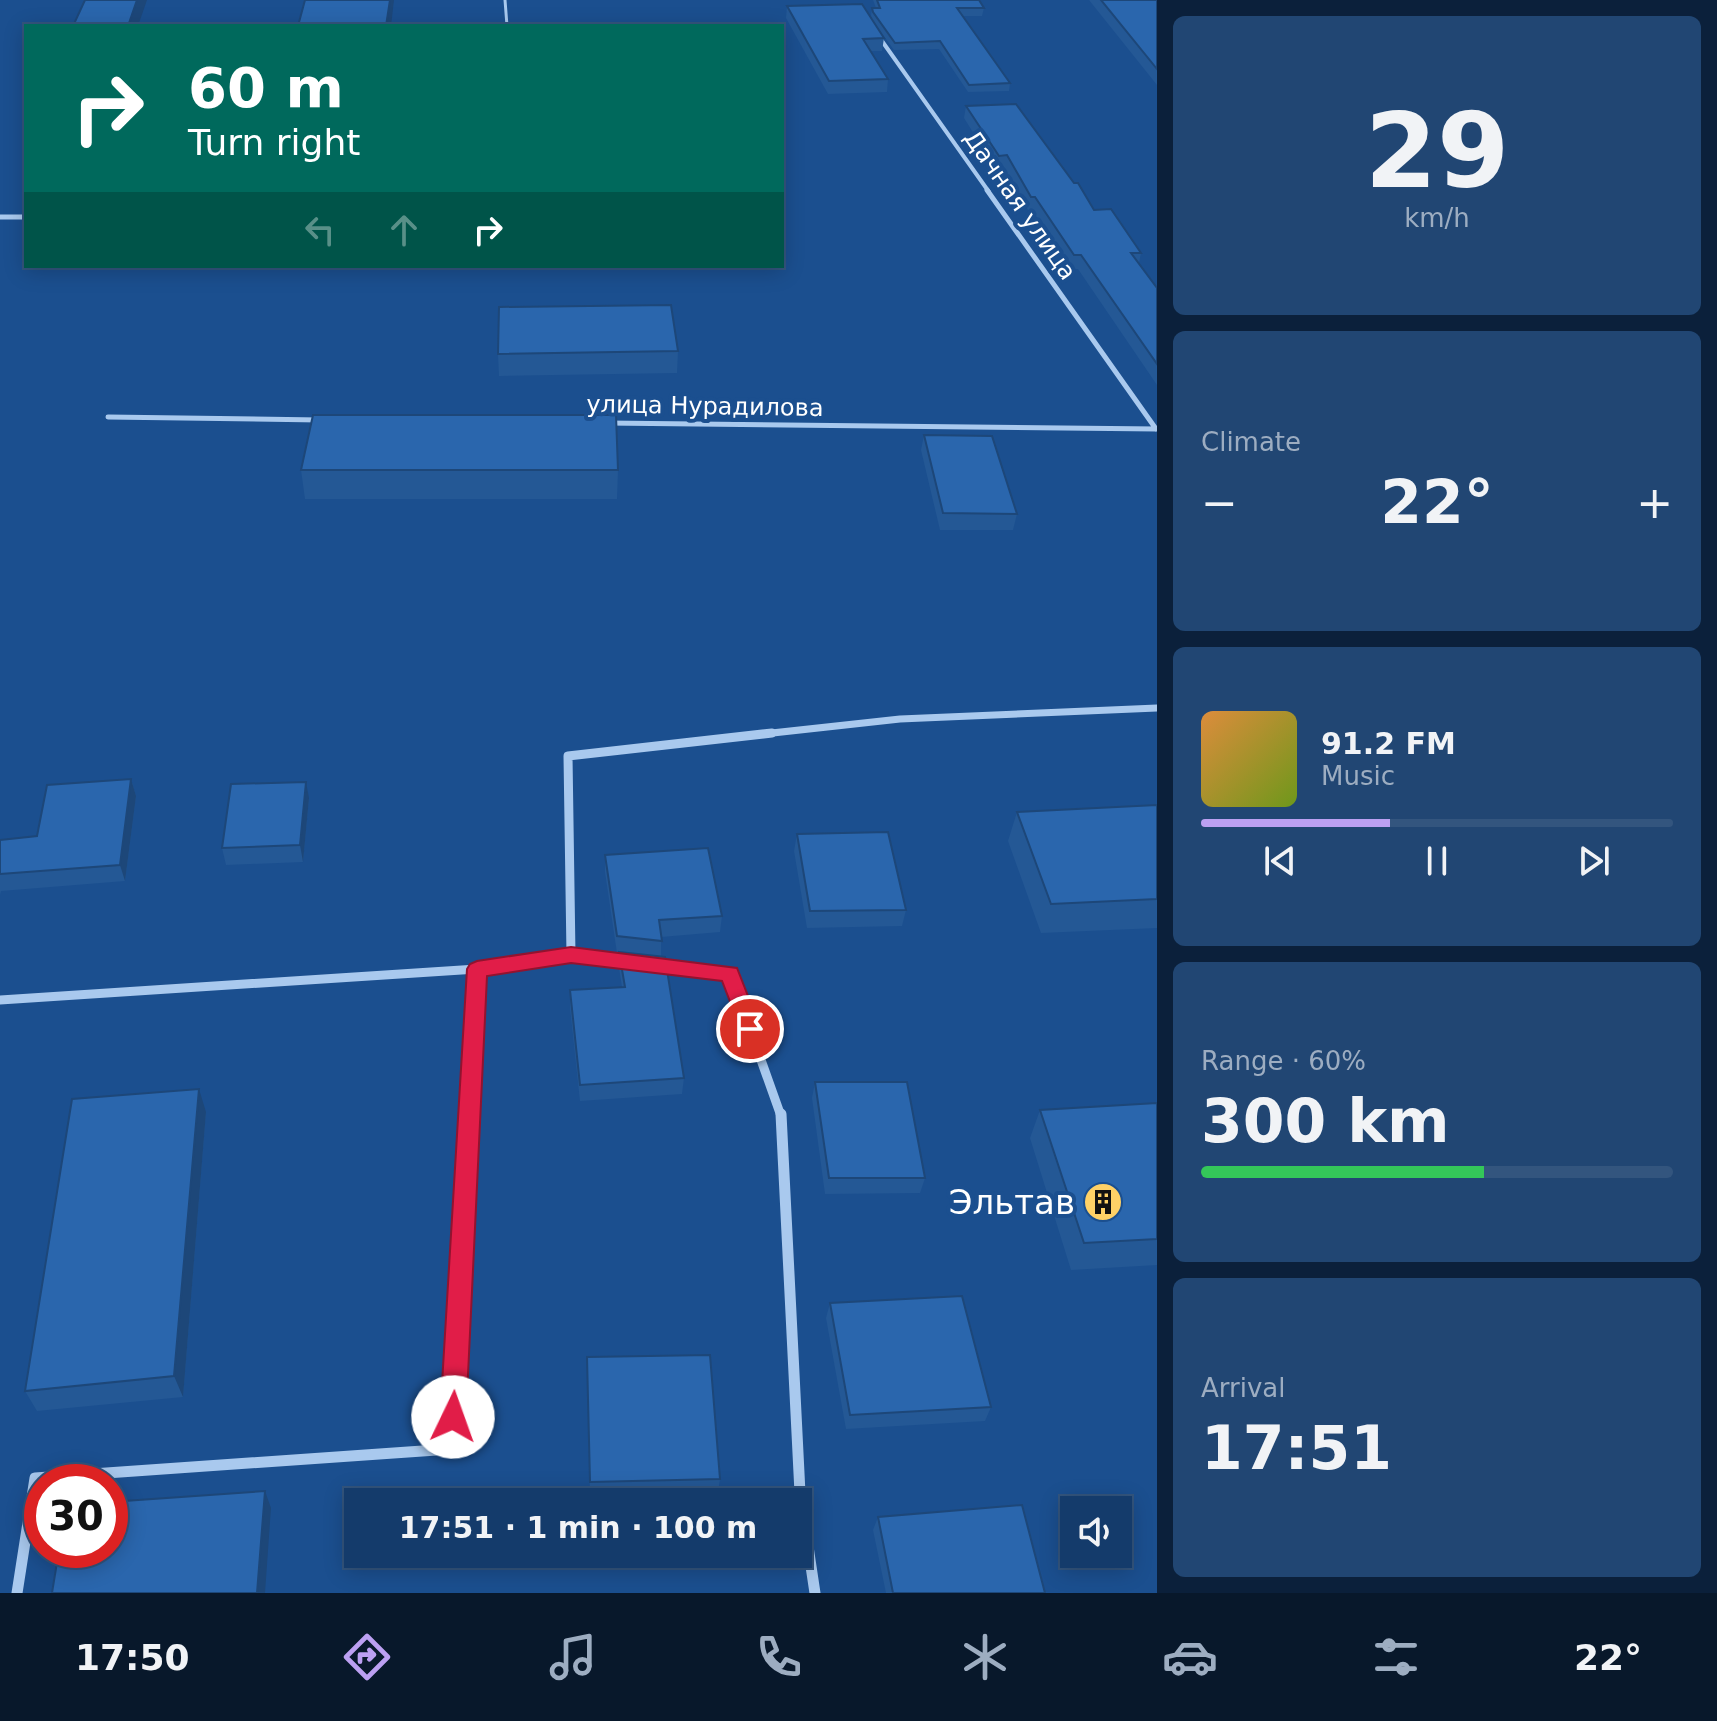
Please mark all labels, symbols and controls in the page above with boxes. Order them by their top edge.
text: 60 m [188,55,344,120]
icon: right [56,56,160,160]
text: 29 [1365,90,1509,212]
text: Turn right [188,122,360,163]
street label: Дачная улица [958,125,1082,285]
text: km/h [1404,203,1470,233]
icon: left [298,208,342,252]
icon: ahead [382,208,426,252]
icon: right [466,208,510,252]
street label: улица Нурадилова [586,390,824,422]
text: Climate [1201,427,1301,457]
text: 22° [1380,467,1494,537]
text: − [1201,477,1238,528]
text: + [1636,477,1673,528]
text: 91.2 FM [1321,726,1456,761]
text: Music [1321,761,1395,791]
icon: previous [1258,839,1302,883]
icon: pause [1415,839,1459,883]
icon: next [1572,839,1616,883]
pin [716,995,784,1063]
icon: arrive [728,1007,772,1051]
text: Range · 60% [1201,1046,1366,1076]
text: 300 km [1201,1086,1450,1156]
building icon: Эльтав [1082,1181,1124,1223]
place label: Эльтав [949,1182,1075,1222]
text: Arrival [1201,1373,1285,1403]
position arrow [411,1375,495,1459]
text: 17:51 [1201,1413,1392,1483]
speed limit sign: 30 [24,1464,128,1568]
map controls [1060,1496,1132,1568]
button: sound [1060,1496,1132,1568]
text: 17:51 · 1 min · 100 m [399,1510,757,1545]
icon: directions [339,1629,395,1685]
icon: music [545,1629,601,1685]
icon: phone [751,1629,807,1685]
icon: climate [957,1629,1013,1685]
icon: car [1162,1629,1218,1685]
icon: filters [1368,1629,1424,1685]
text: 17:50 [75,1637,189,1678]
text: 22° [1574,1637,1642,1678]

